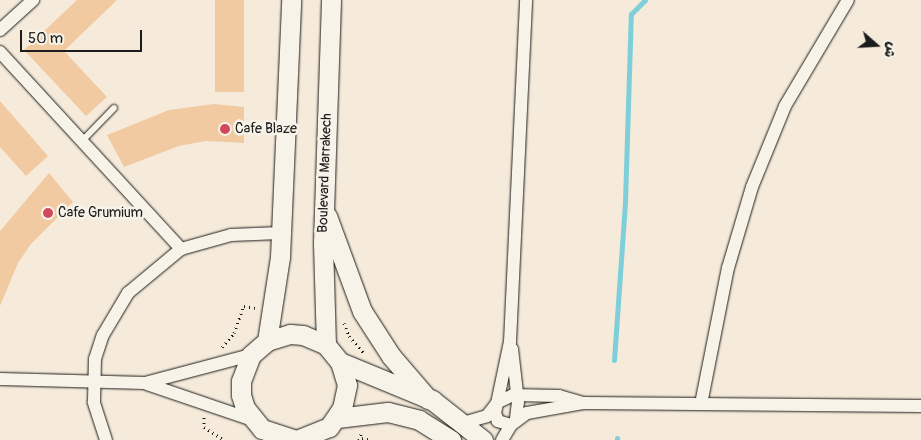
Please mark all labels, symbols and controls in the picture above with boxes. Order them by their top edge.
scale bar [22,20,145,52]
north arrow [851,20,901,70]
text: 50 m [28,29,63,48]
text: ش [880,40,901,60]
street label: Boulevard Marrakech [315,113,335,233]
place label: Cafe Blaze [235,121,297,137]
marker: Cafe Blaze [219,123,231,135]
place label: Cafe Grumium [58,205,143,221]
marker: Cafe Grumium [42,207,54,219]

